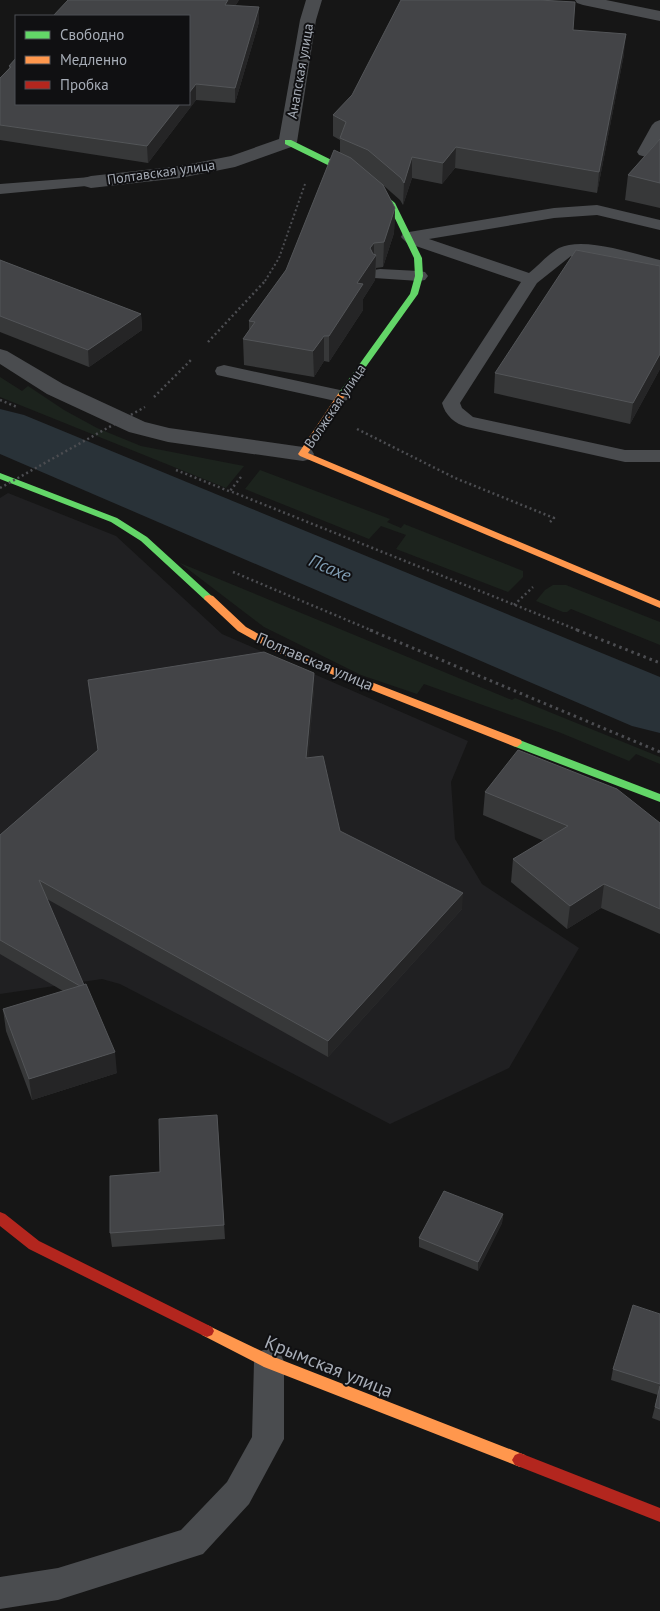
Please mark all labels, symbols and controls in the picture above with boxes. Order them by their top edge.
legend [15,15,190,105]
street label: Анапская улица [283,22,317,120]
text: Свободно [60,25,124,44]
text: Медленно [60,50,127,69]
text: Пробка [60,75,109,94]
street label: Полтавская улица [106,155,216,189]
street label: Волжская улица [300,360,370,452]
water label: Псахе [306,548,355,587]
street label: Полтавская улица [254,627,376,695]
street label: Крымская улица [261,1329,397,1403]

